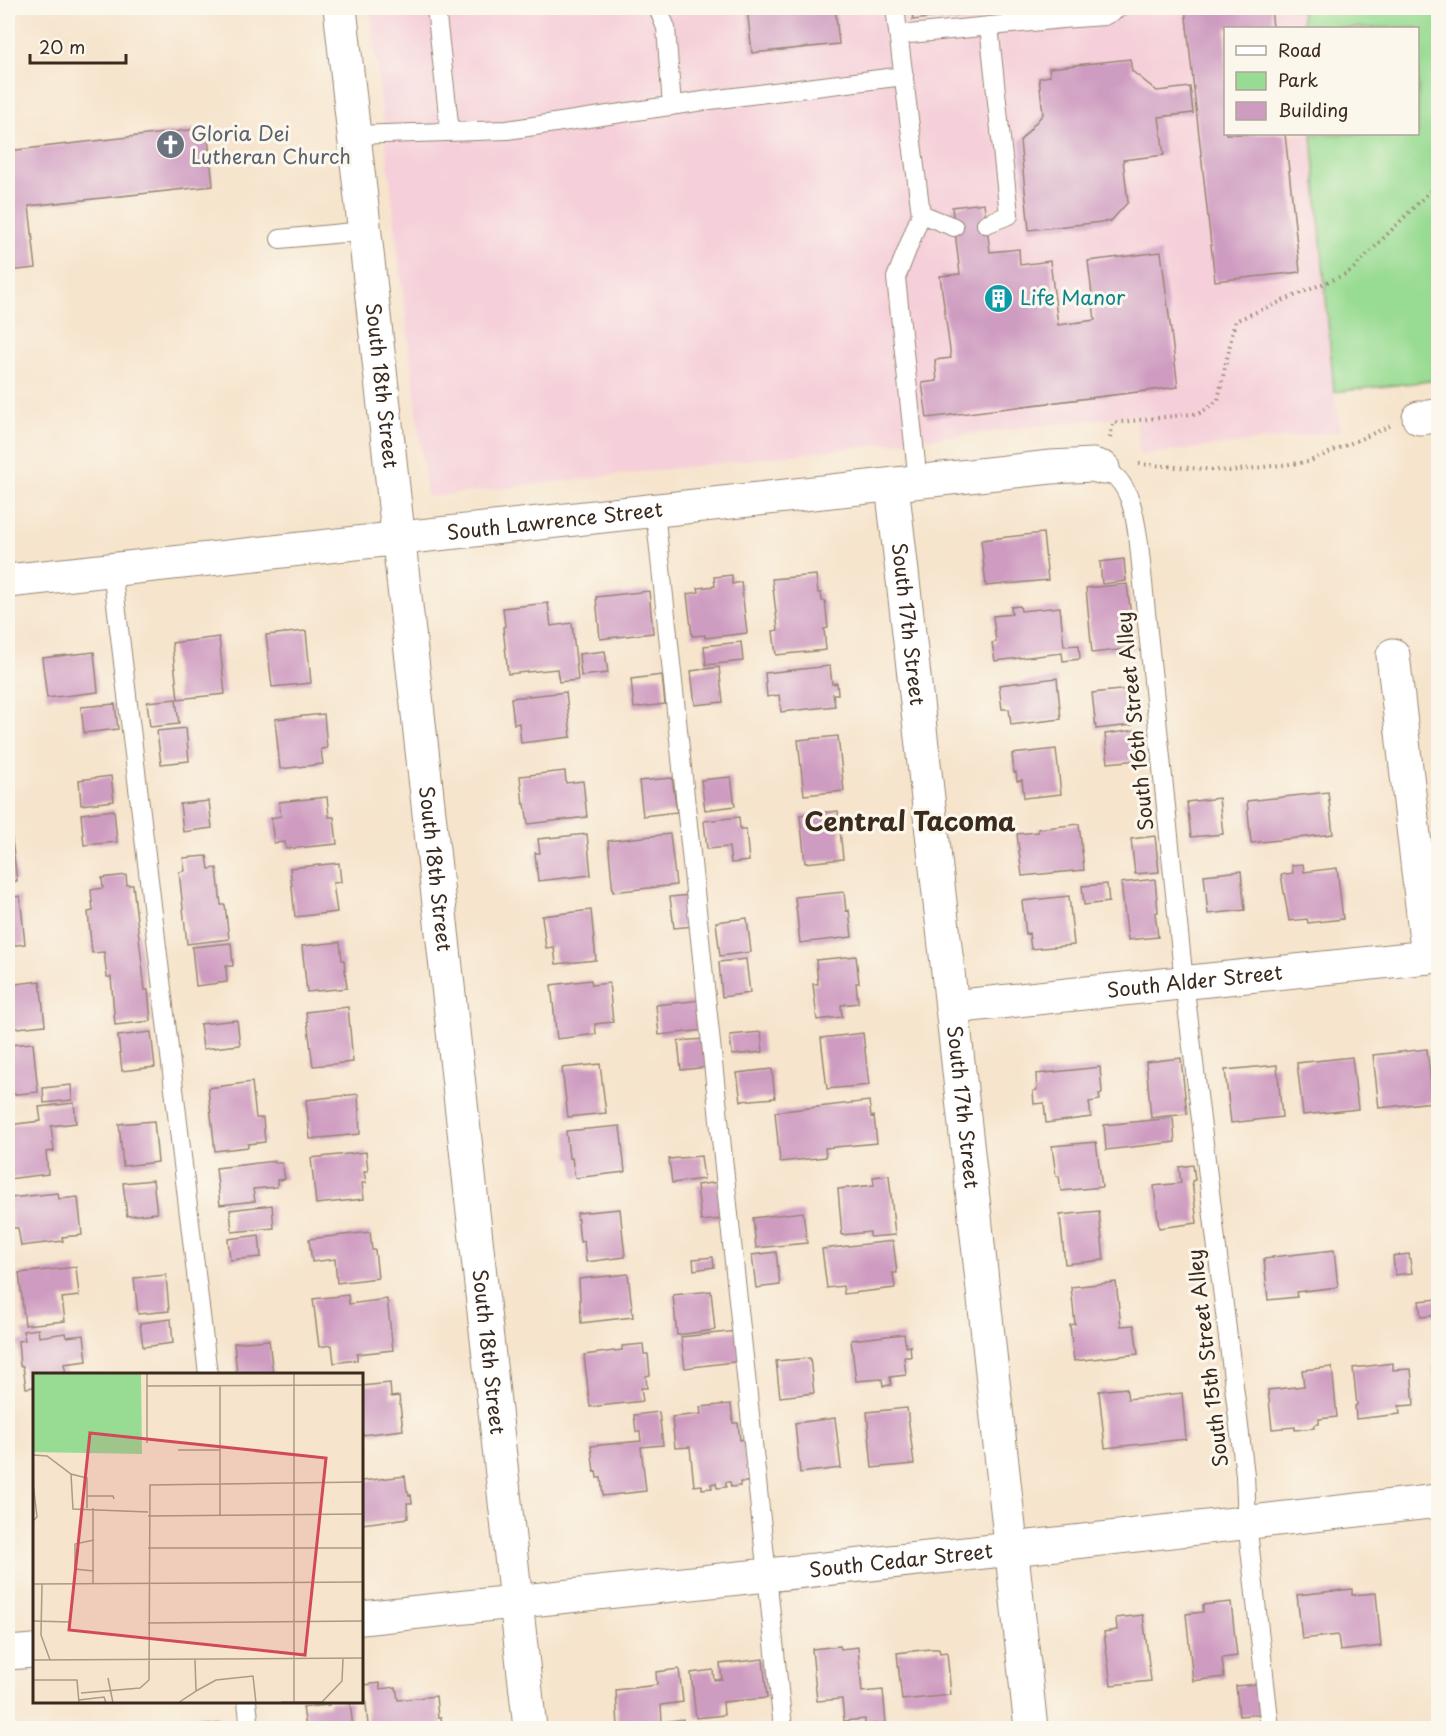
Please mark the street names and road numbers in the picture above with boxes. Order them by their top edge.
street label: South 18th Street [359,302,407,470]
street label: South Lawrence Street [445,494,664,547]
street label: South 17th Street [885,541,933,707]
street label: South 16th Street Alley [1108,610,1160,832]
street label: South 18th Street [412,785,460,953]
street label: South Alder Street [1105,956,1284,1005]
street label: South 17th Street [940,1024,988,1190]
street label: South 15th Street Alley [1179,1247,1235,1469]
street label: South 18th Street [465,1268,513,1436]
street label: South Cedar Street [808,1535,994,1584]

